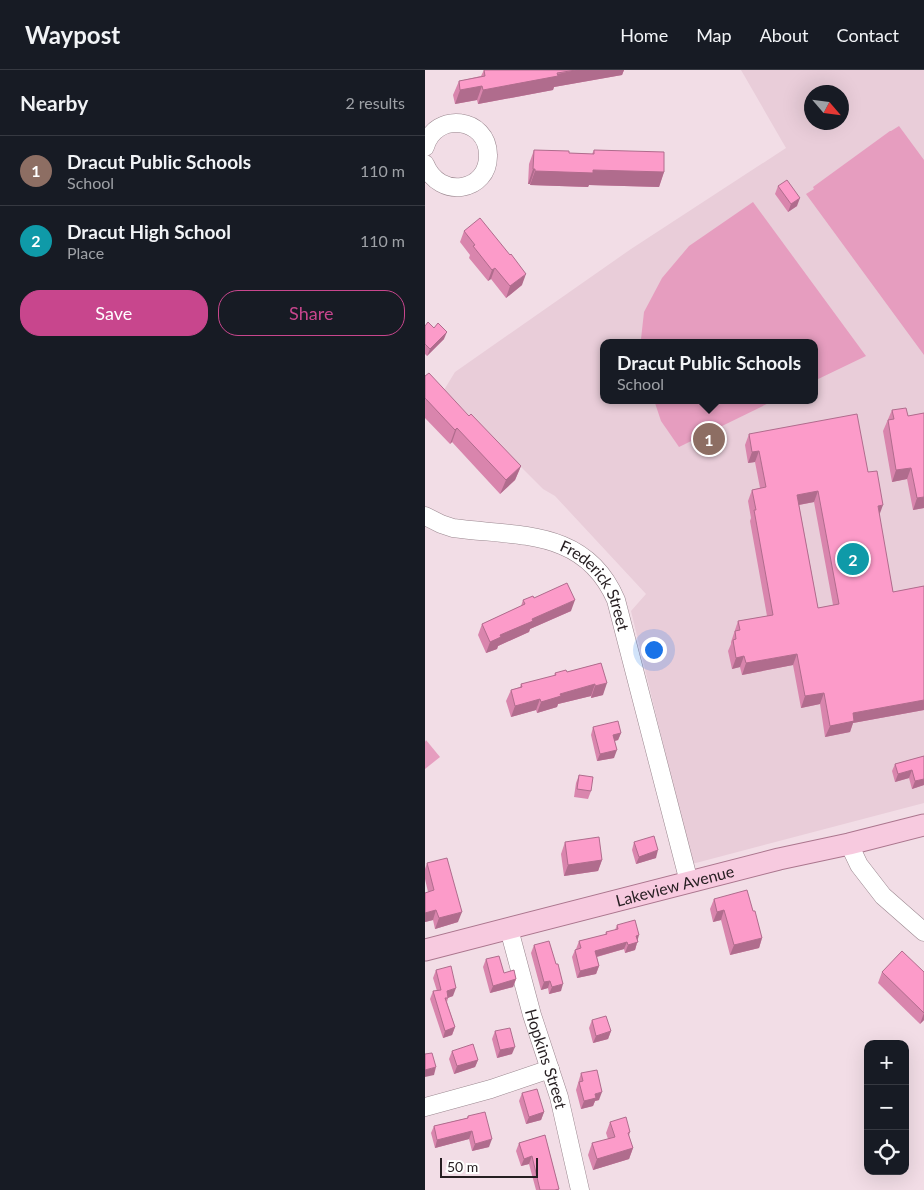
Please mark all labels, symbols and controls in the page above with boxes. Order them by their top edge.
text: Waypost [25,20,120,49]
text: Home [620,24,668,46]
text: Map [696,24,732,46]
text: About [760,24,809,46]
text: Contact [837,24,899,46]
north arrow [804,85,849,130]
text: Nearby [20,90,88,115]
text: 2 results [345,93,405,112]
text: Dracut Public Schools [67,150,251,173]
text: 1 [31,161,41,180]
text: 110 m [360,161,405,180]
text: School [67,173,114,192]
text: Dracut High School [67,220,231,243]
text: 2 [31,231,41,250]
text: 110 m [360,231,405,250]
text: Place [67,243,104,262]
button: Save [20,290,208,336]
button: Share [218,290,405,336]
popup [600,339,818,404]
text: Dracut Public Schools [617,351,801,374]
text: School [617,374,664,393]
pin: 1 [693,420,725,458]
street label: Frederick Street [557,536,634,633]
pin: 2 [837,540,869,578]
your location [641,637,667,663]
street label: Lakeview Avenue [614,861,736,910]
street label: Hopkins Street [522,1007,571,1111]
map controls [864,1040,909,1175]
button: + [864,1040,909,1085]
button: − [864,1085,909,1130]
button: locate [864,1130,909,1175]
scale bar [440,1155,537,1178]
text: 50 m [447,1158,478,1175]

